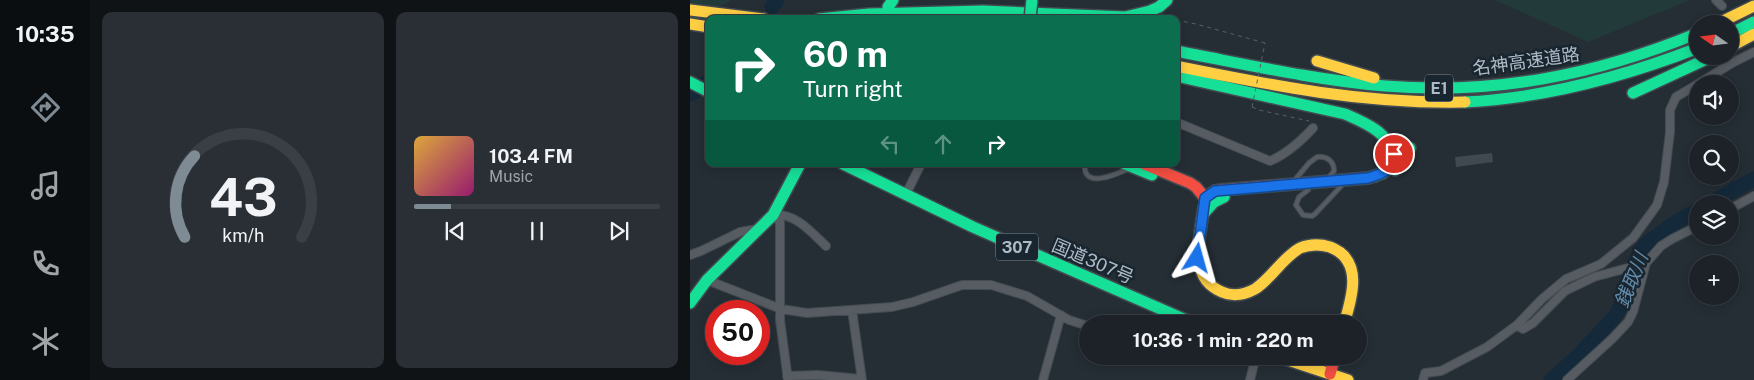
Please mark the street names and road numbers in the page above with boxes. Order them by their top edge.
street label: 名神高速道路 [1471,43,1581,79]
road number: E1 [1425,75,1453,102]
road number: 307 [996,233,1038,260]
street label: 国道307号 [1049,234,1137,288]

